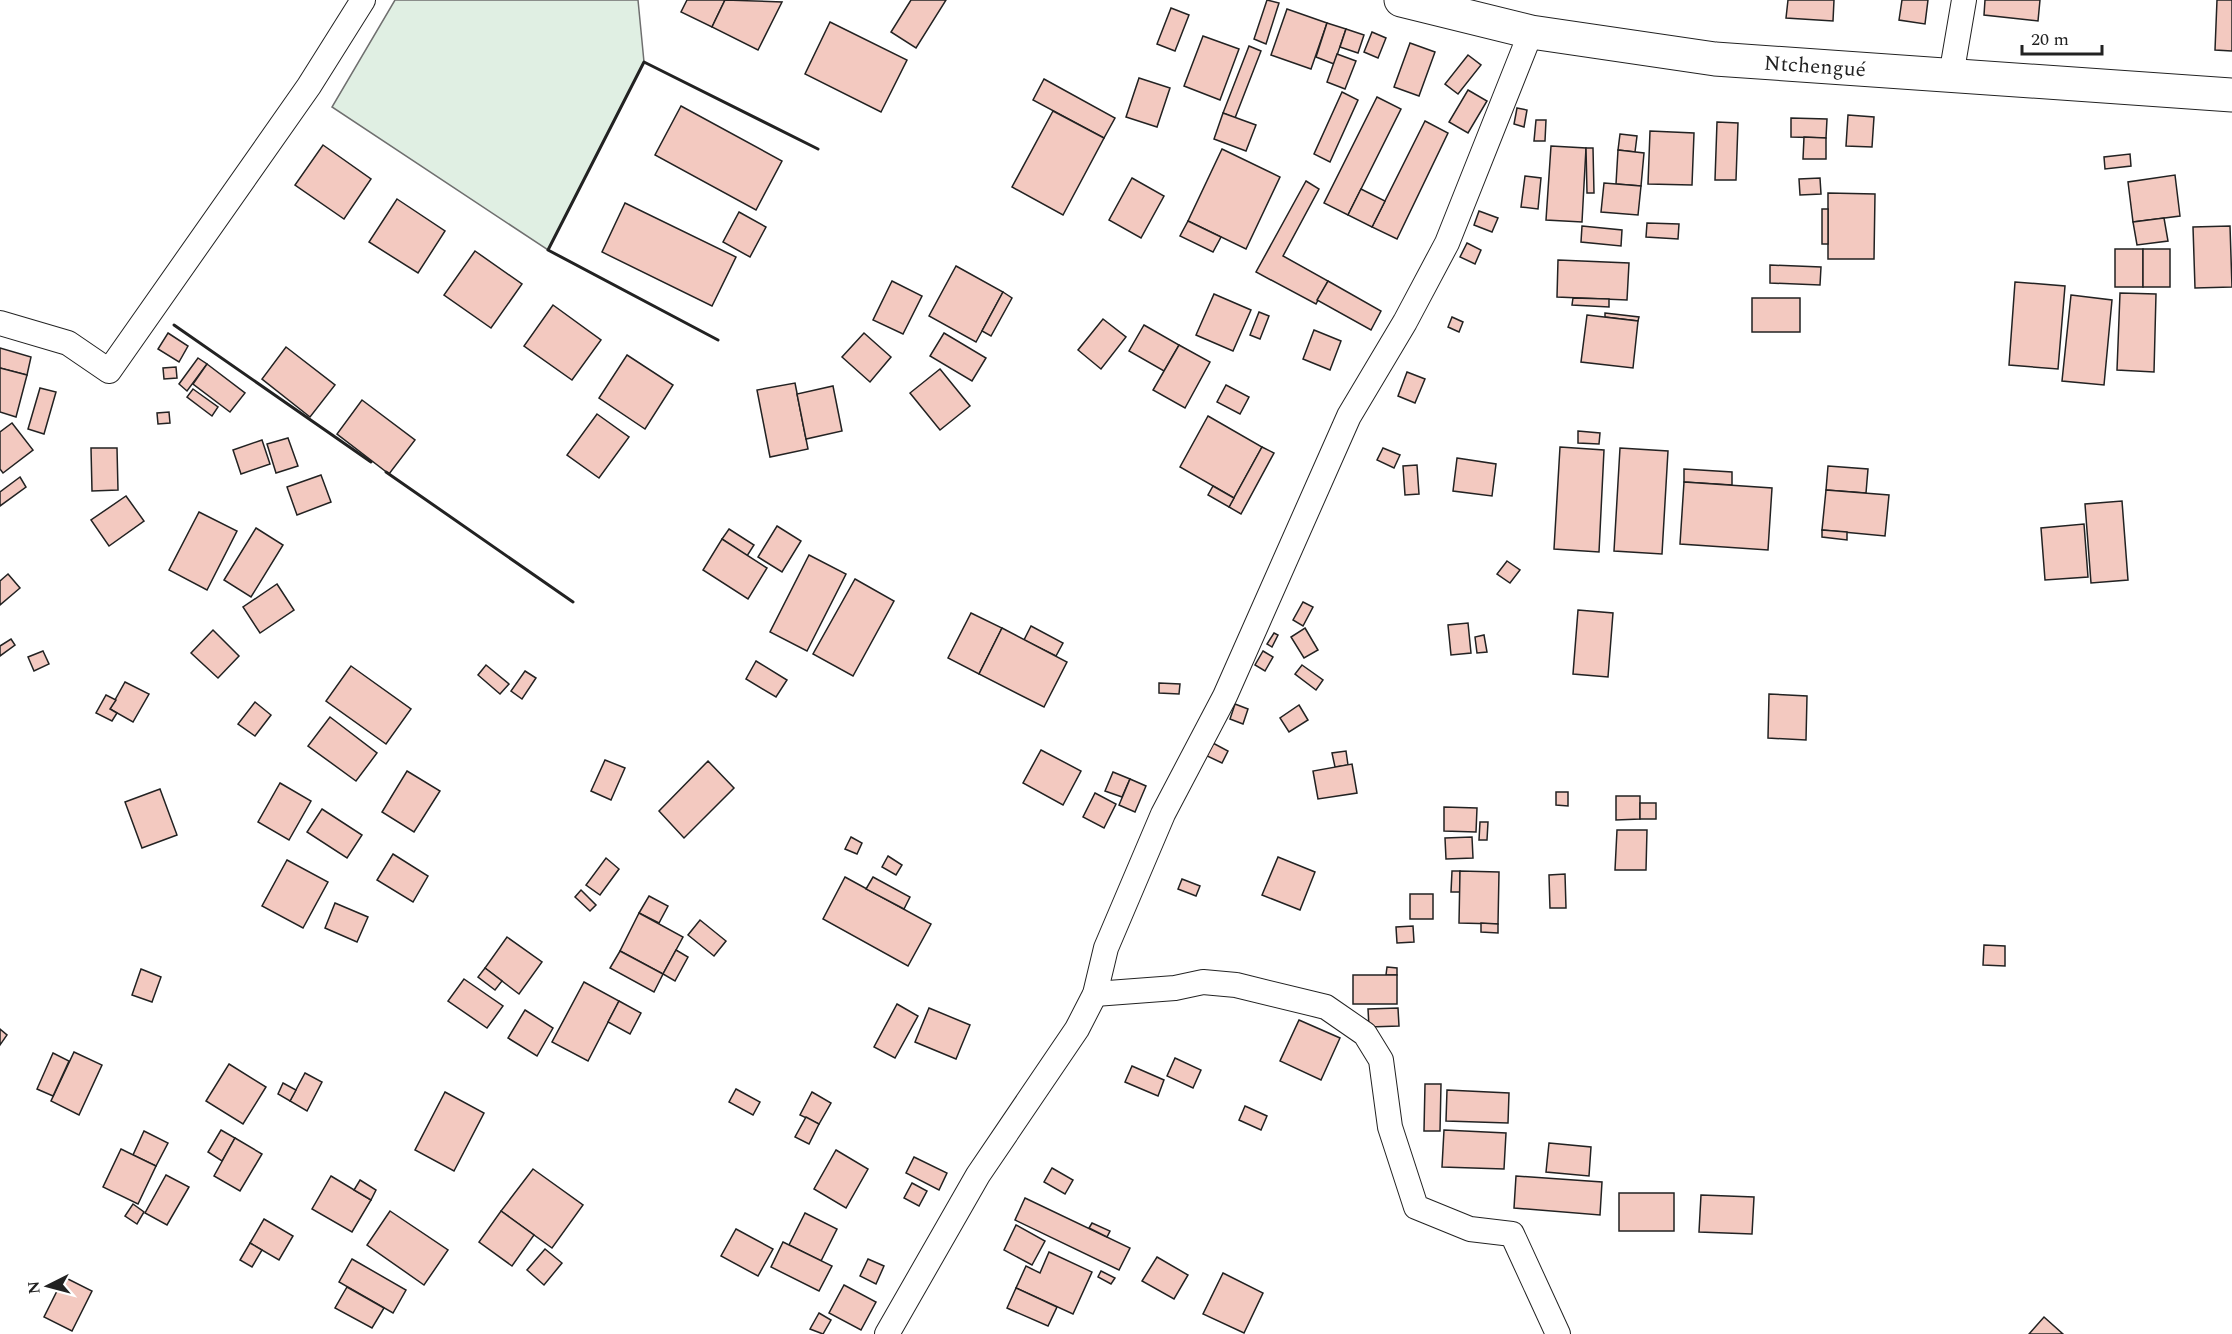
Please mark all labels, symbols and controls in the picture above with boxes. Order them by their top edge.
scale bar [2022,18,2102,56]
text: 20 m [2031,26,2069,53]
street label: Ntchengué [1763,47,1867,86]
north arrow [18,1256,78,1316]
text: N [21,1280,47,1295]

